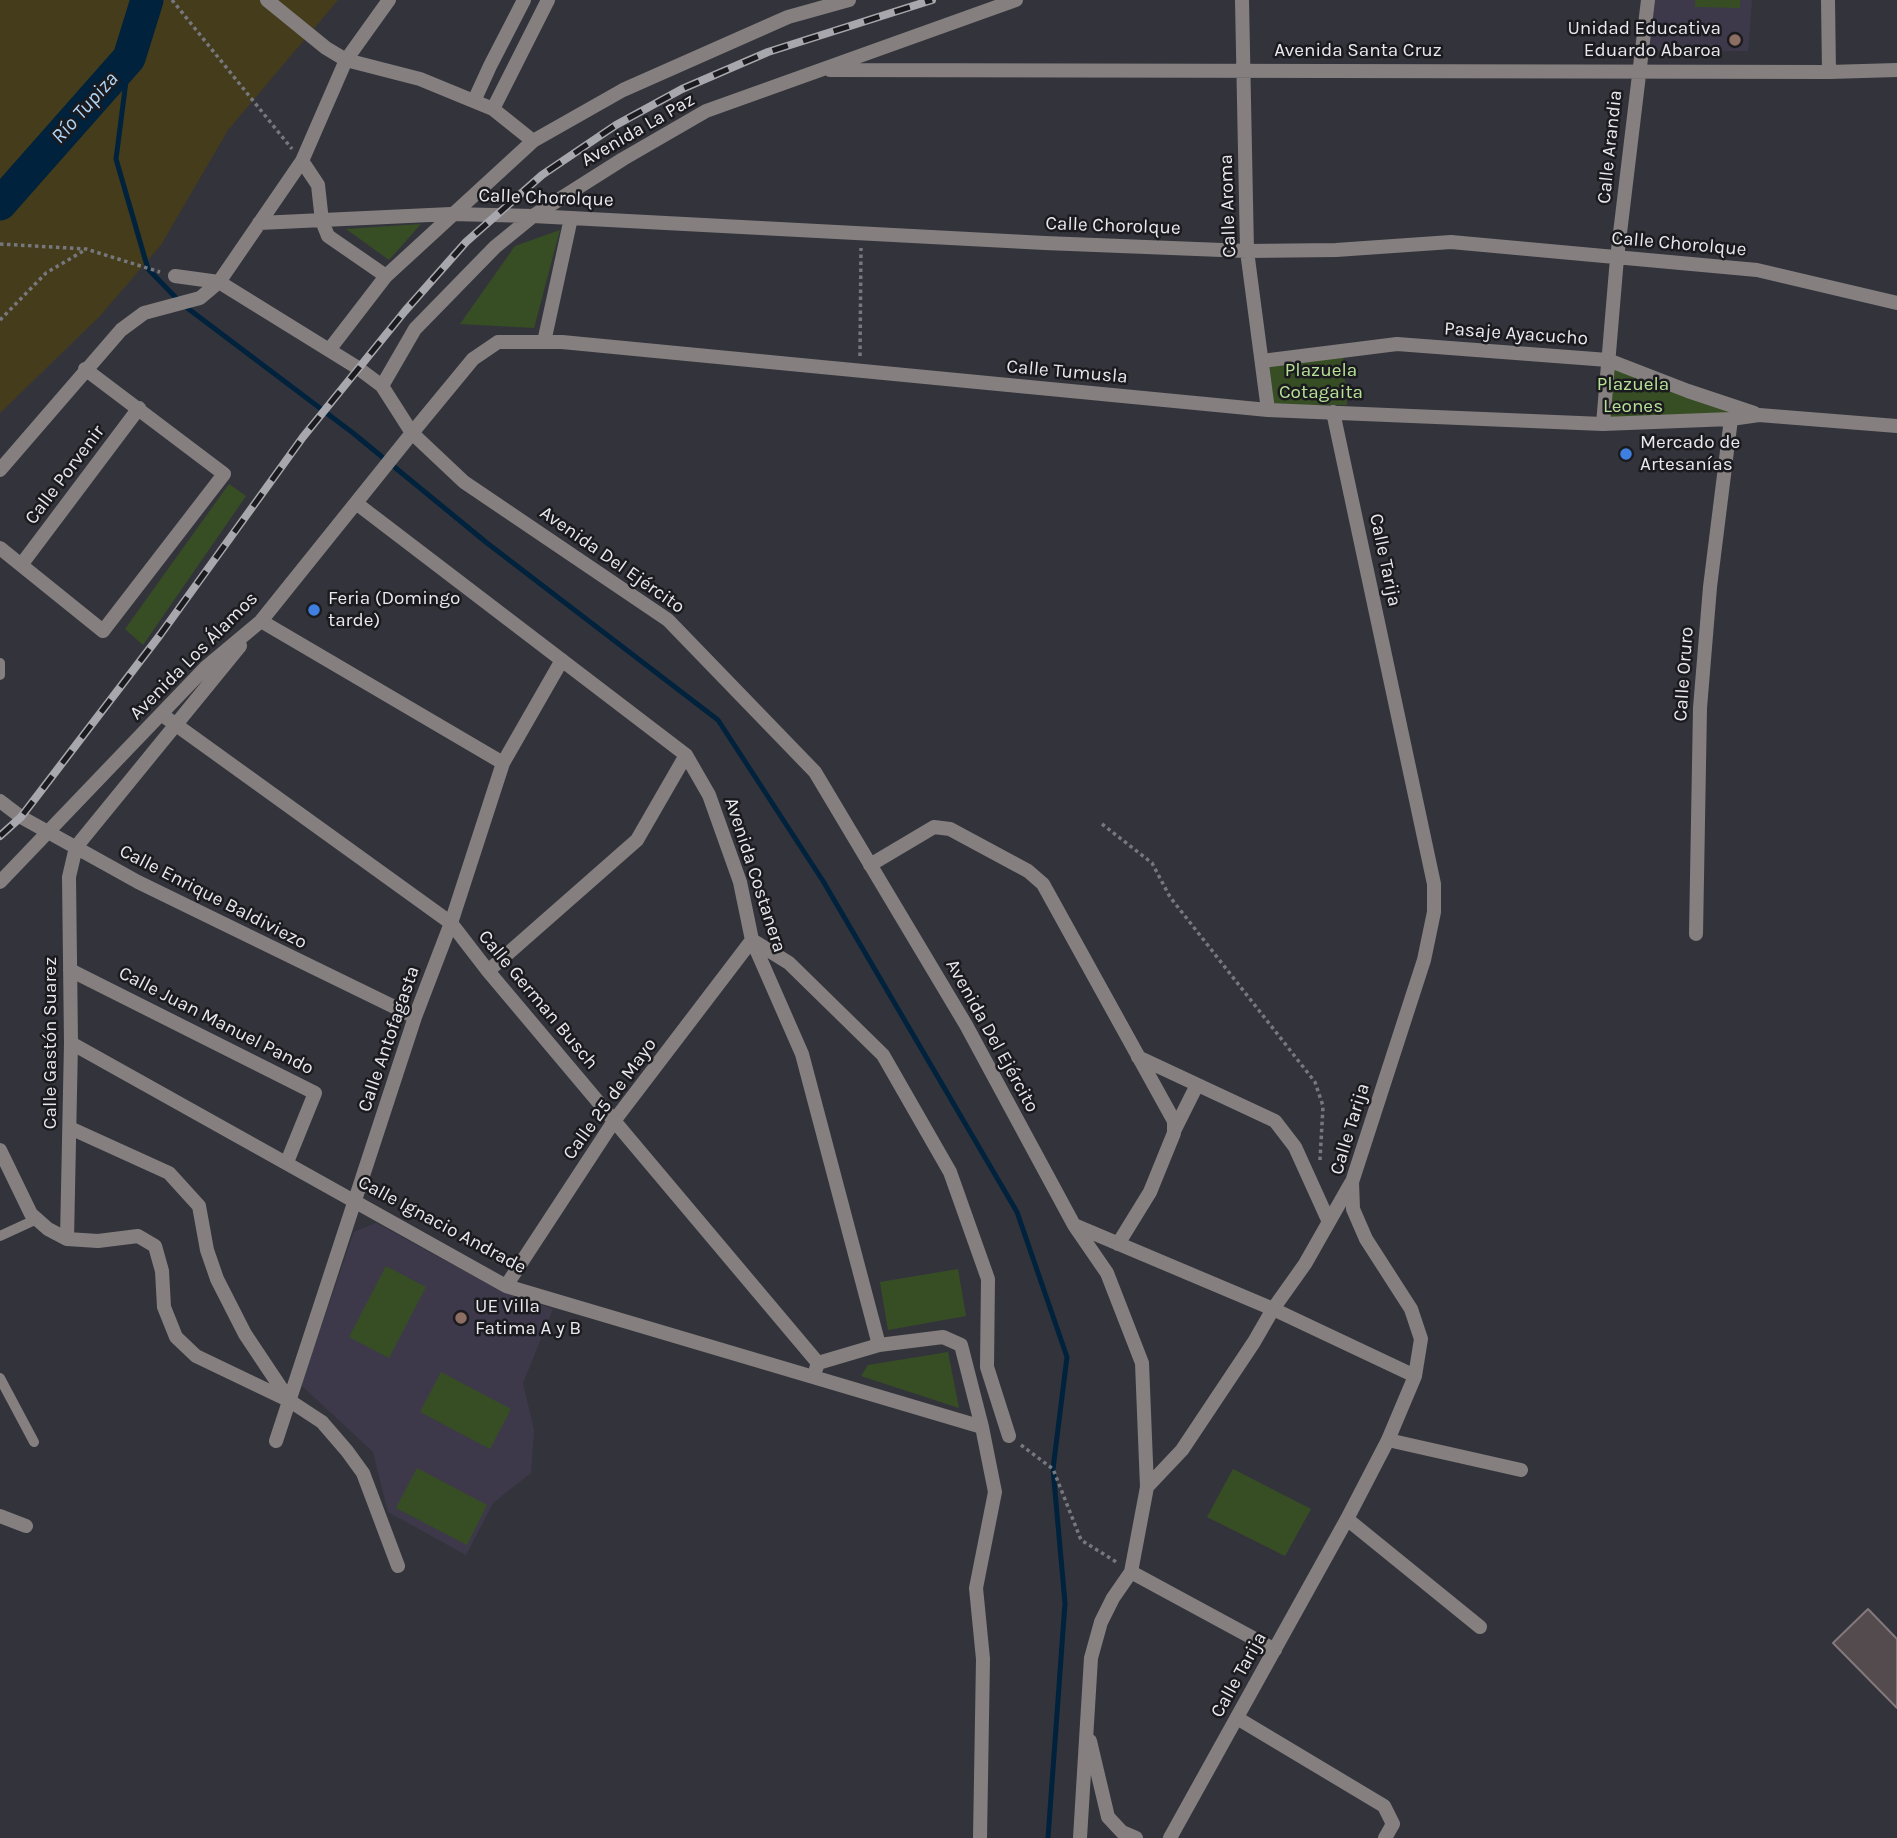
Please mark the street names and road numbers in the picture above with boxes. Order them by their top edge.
street label: Avenida Santa Cruz [1274,40,1442,62]
street label: Avenida La Paz [577,88,699,172]
street label: Calle Arandia [1593,89,1627,205]
street label: Calle Aroma [1215,154,1241,258]
street label: Calle Chorolque [478,184,614,212]
street label: Calle Chorolque [1045,212,1181,240]
street label: Calle Chorolque [1611,227,1747,261]
street label: Pasaje Ayacucho [1443,318,1589,350]
street label: Calle Tumusla [1005,355,1129,389]
street label: Calle Porvenir [20,421,110,529]
street label: Avenida Del Ejército [535,501,689,619]
street label: Calle Tarija [1364,512,1406,608]
street label: Avenida Los Álamos [125,587,263,725]
street label: Calle Oruro [1669,626,1699,722]
street label: Avenida Costanera [719,795,791,955]
street label: Calle Enrique Baldiviezo [115,840,311,954]
street label: Calle German Busch [473,926,603,1074]
street label: Avenida Del Ejército [940,955,1044,1117]
street label: Calle Gastón Suarez [40,957,62,1129]
street label: Calle Juan Manuel Pando [115,962,317,1080]
street label: Calle Antofagasta [353,963,425,1115]
street label: Calle 25 de Mayo [558,1034,662,1164]
street label: Calle Tarija [1325,1081,1375,1177]
street label: Calle Ignacio Andrade [354,1171,530,1279]
street label: Calle Tarija [1206,1628,1272,1722]

